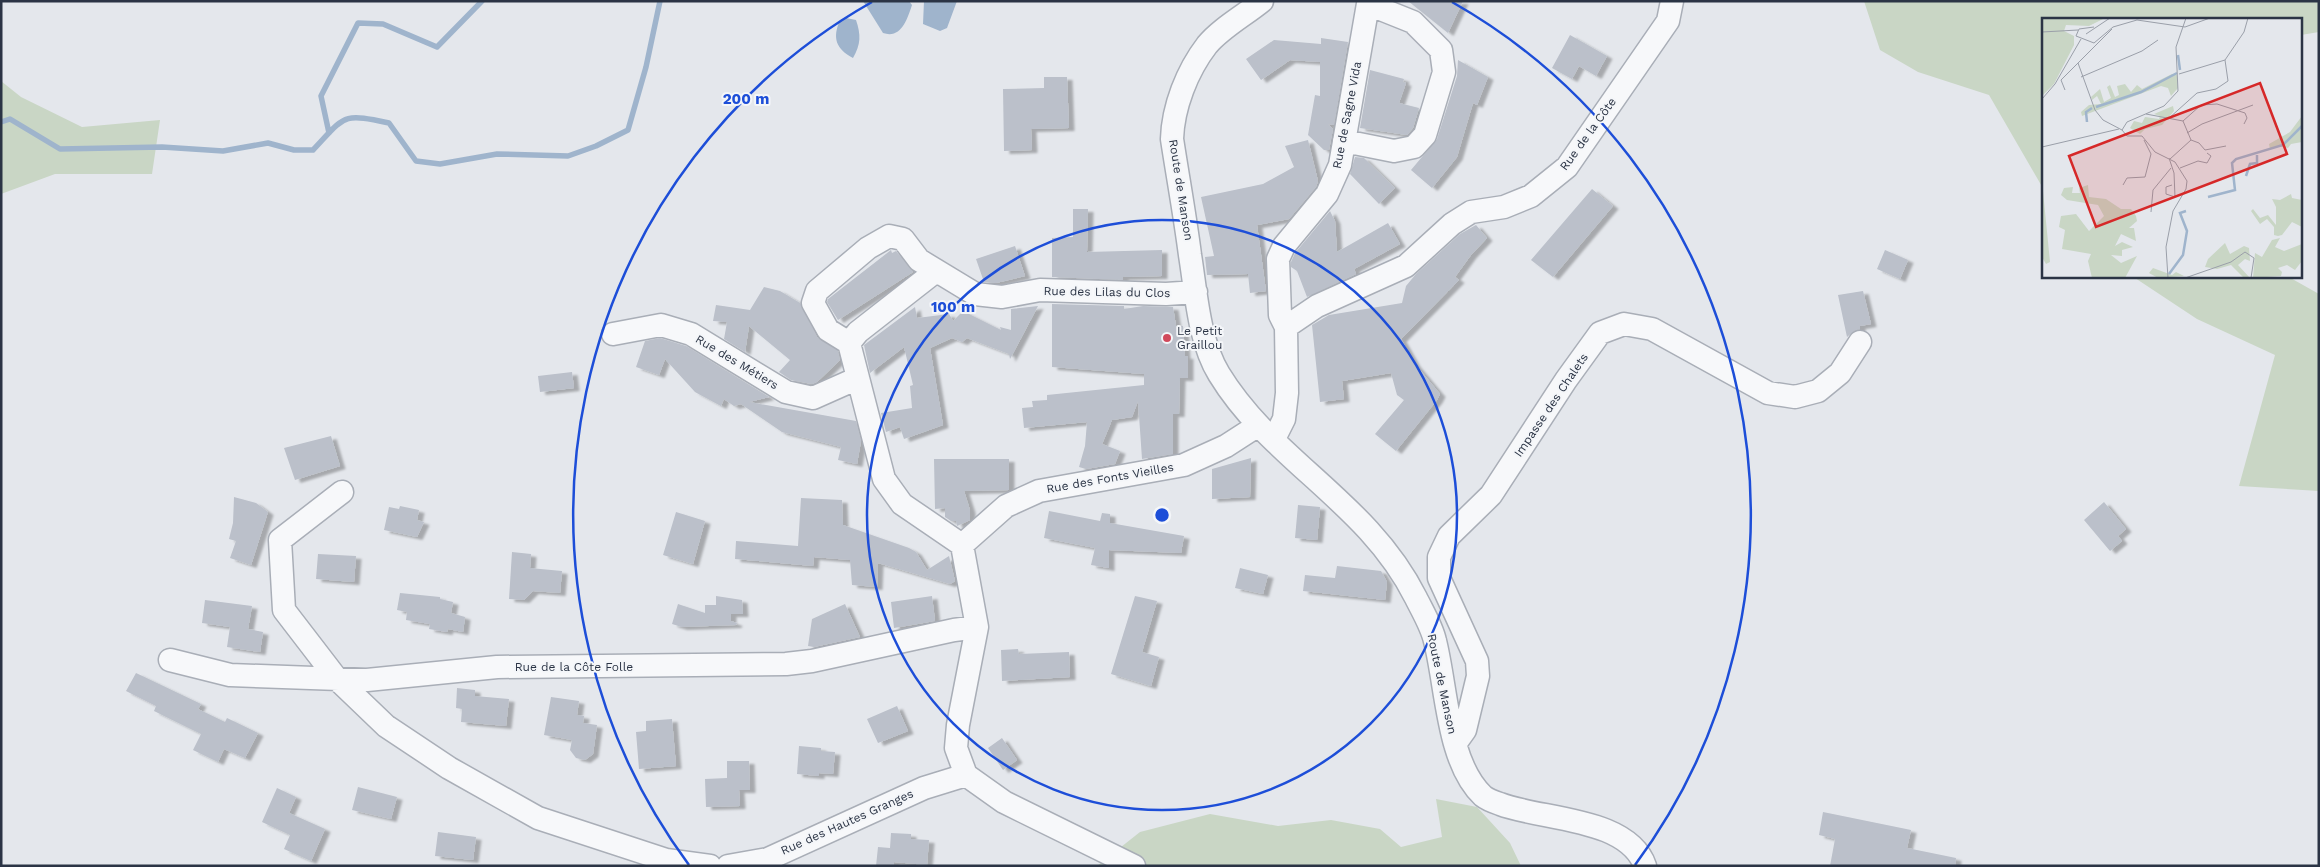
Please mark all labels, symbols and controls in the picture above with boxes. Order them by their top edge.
inset map [2042,18,2302,278]
street label: Rue de Sagne Vida [1330,60,1364,170]
text: 200 m [723,90,769,108]
street label: Rue de la Côte [1557,95,1619,173]
street label: Route de Manson [1166,138,1196,242]
street label: Rue des Lilas du Clos [1043,284,1171,300]
text: 100 m [931,298,975,316]
place label: Le Petit Graillou [1177,324,1222,352]
street label: Rue des Métiers [693,332,781,392]
marker: Le Petit Graillou [1161,332,1173,344]
street label: Impasse des Chalets [1511,351,1591,459]
street label: Rue des Fonts Vieilles [1045,460,1175,496]
centre of rings [1153,506,1171,524]
street label: Route de Manson [1425,632,1459,736]
street label: Rue de la Côte Folle [515,660,633,674]
street label: Rue des Hautes Granges [779,786,915,858]

